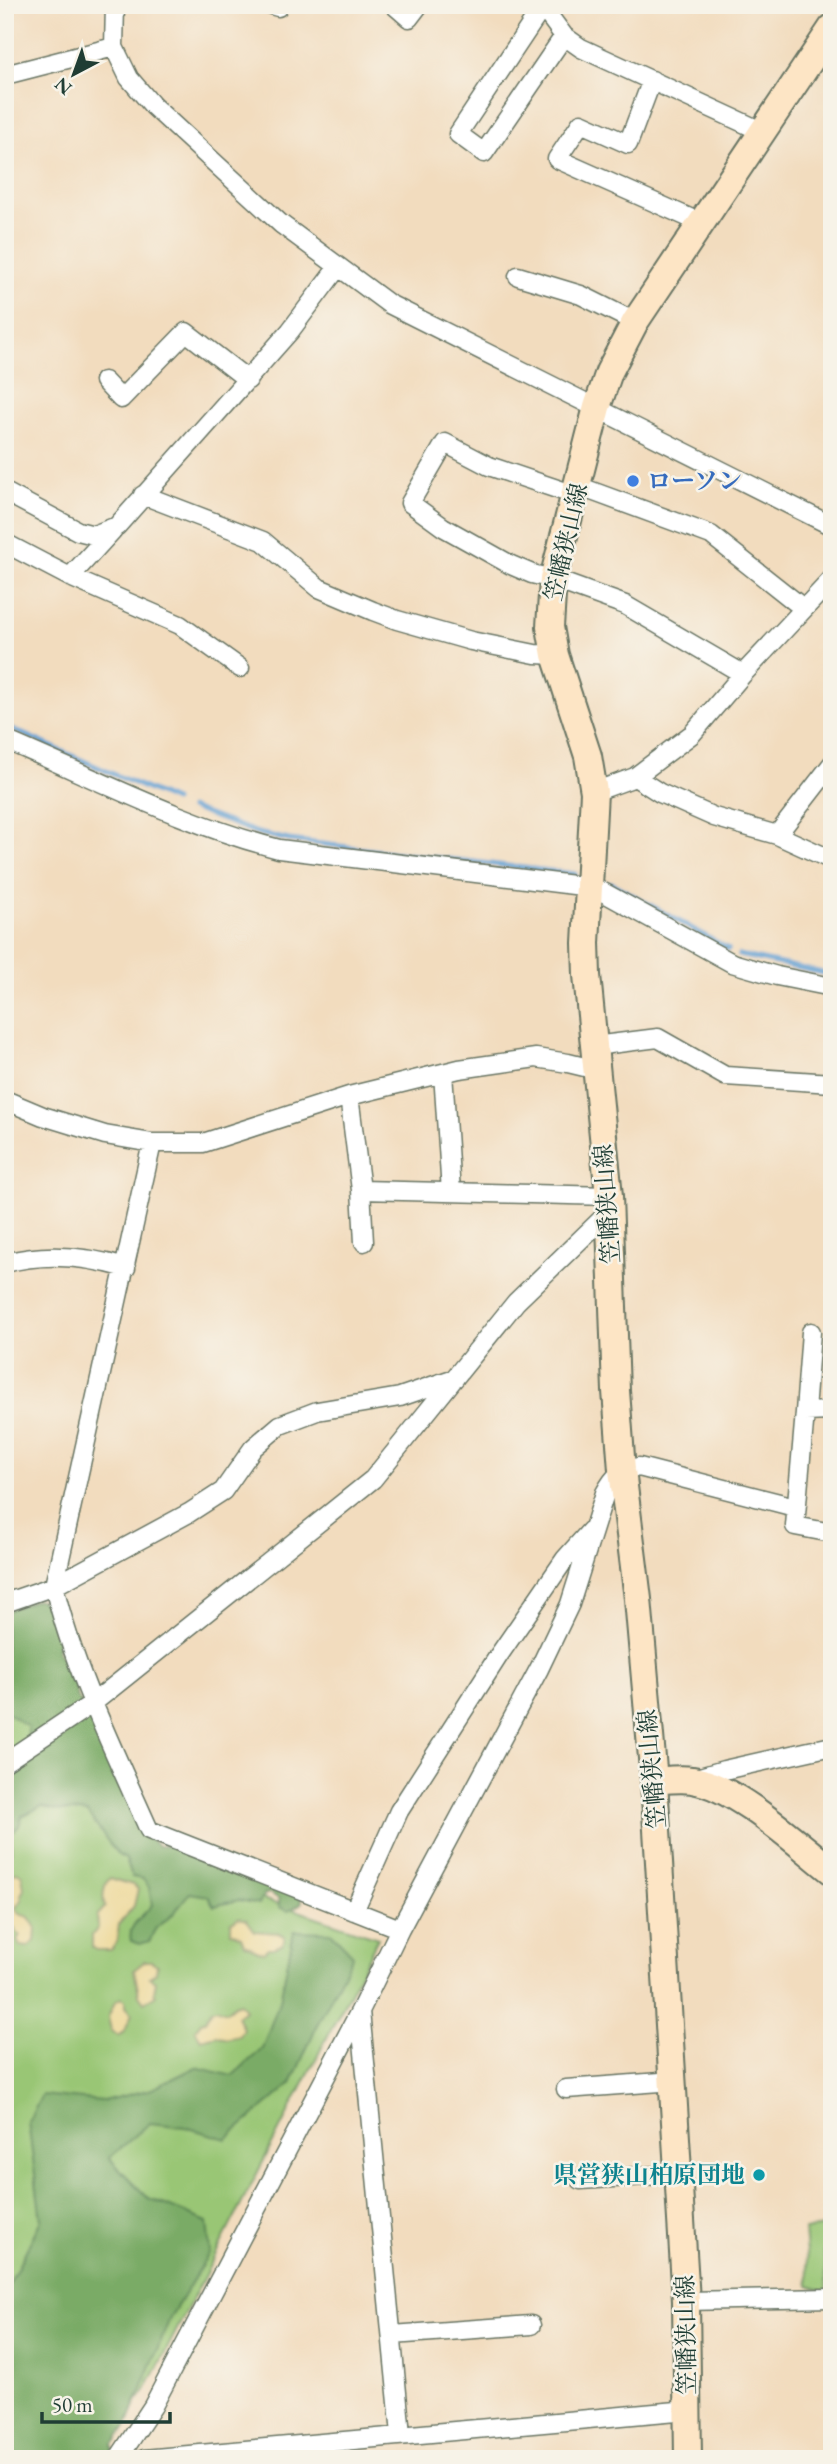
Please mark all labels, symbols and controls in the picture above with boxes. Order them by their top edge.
north arrow [38,38,108,108]
text: N [49,72,77,101]
place label: ローソン [647,465,742,496]
marker: ローソン [625,473,641,489]
street label: 笠幡狭山線 [537,480,594,604]
street label: 笠幡狭山線 [587,1143,626,1265]
street label: 笠幡狭山線 [631,1708,672,1830]
place label: 県営狭山柏原団地 [553,2159,745,2190]
marker: 県営狭山柏原団地 [751,2167,767,2183]
street label: 笠幡狭山線 [669,2275,702,2395]
scale bar [42,2380,170,2424]
text: 50 m [52,2391,93,2418]

